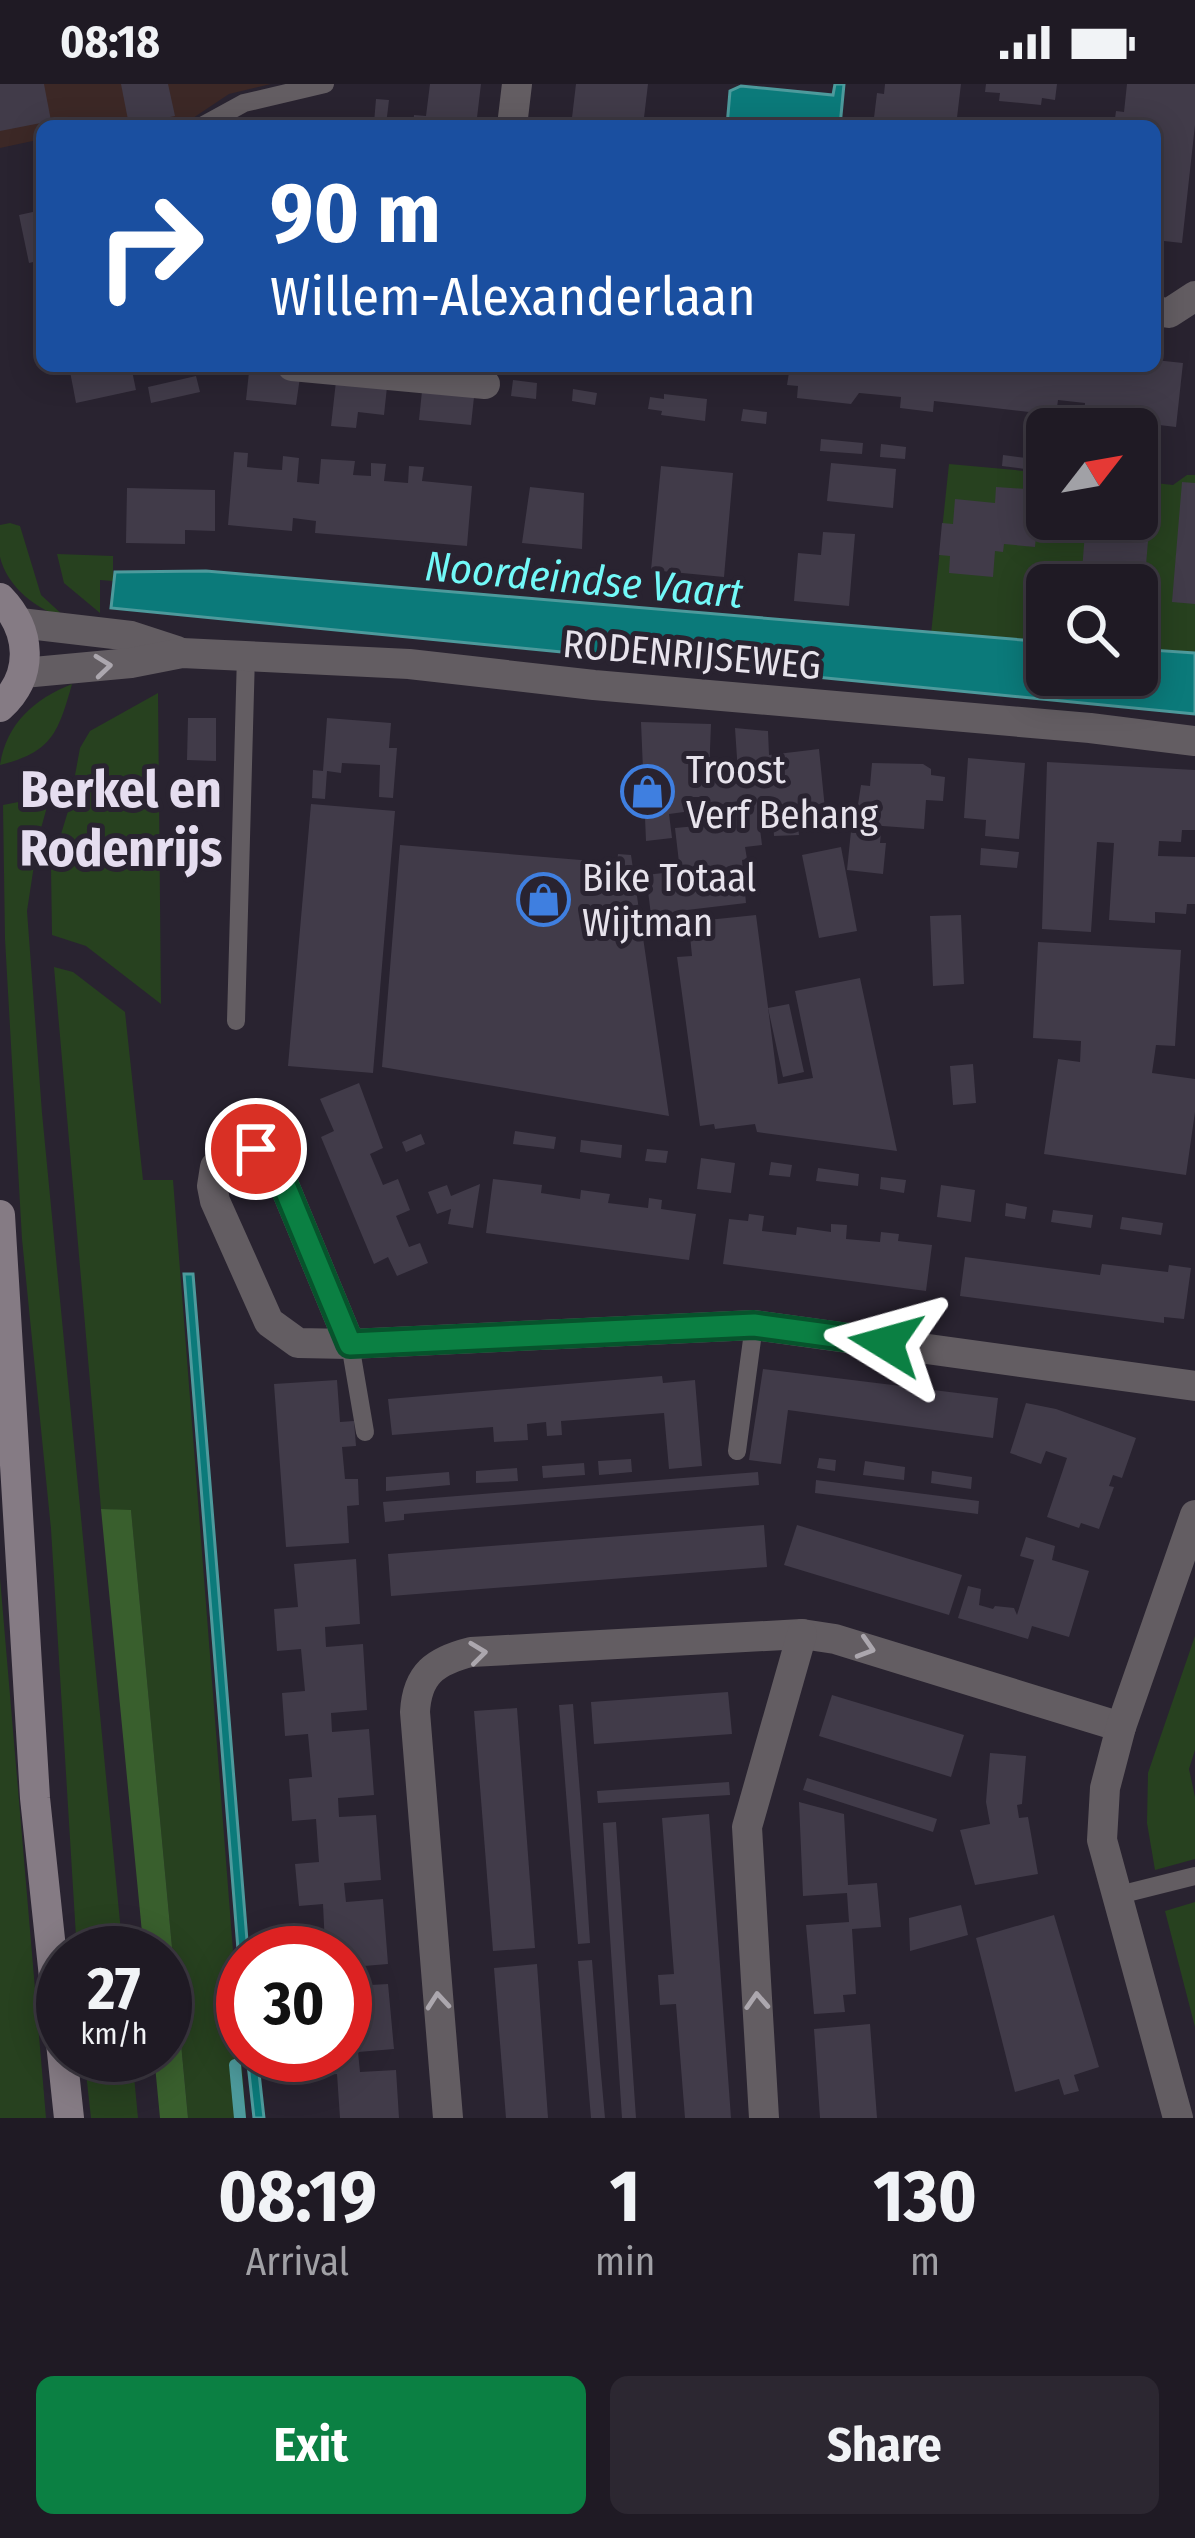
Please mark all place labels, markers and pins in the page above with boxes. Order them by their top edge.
place label: Troost Verf Behang [686,747,879,838]
shop icon: Troost Verf Behang [619,763,675,819]
place label: Bike Totaal Wijtman [582,855,756,946]
shop icon: Bike Totaal Wijtman [515,871,571,927]
pin [205,1098,307,1200]

